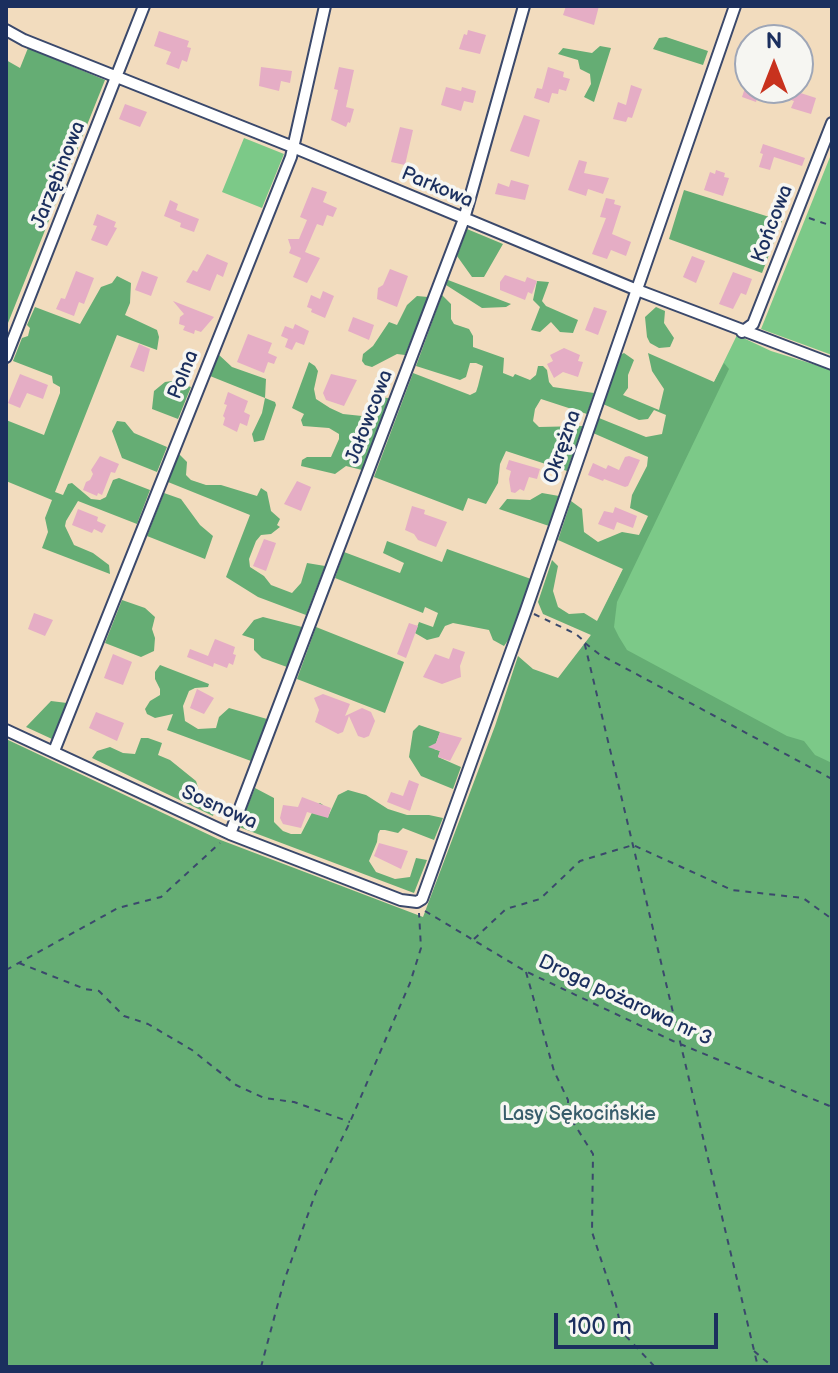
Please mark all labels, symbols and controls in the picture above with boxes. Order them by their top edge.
north arrow [734,24,814,104]
text: N [766,28,782,55]
street label: Jarzębinowa [27,118,91,232]
street label: Parkowa [398,162,476,214]
street label: Końcowa [747,182,799,266]
street label: Polna [163,347,205,403]
street label: Jałowcowa [341,367,399,467]
street label: Okrężna [539,407,587,487]
street label: Sosnowa [177,781,261,835]
street label: Droga pożarowa nr 3 [534,950,716,1052]
park label: Lasy Sękocińskie [502,1103,656,1127]
scale bar [558,1297,722,1347]
text: 100 m [568,1312,632,1341]

